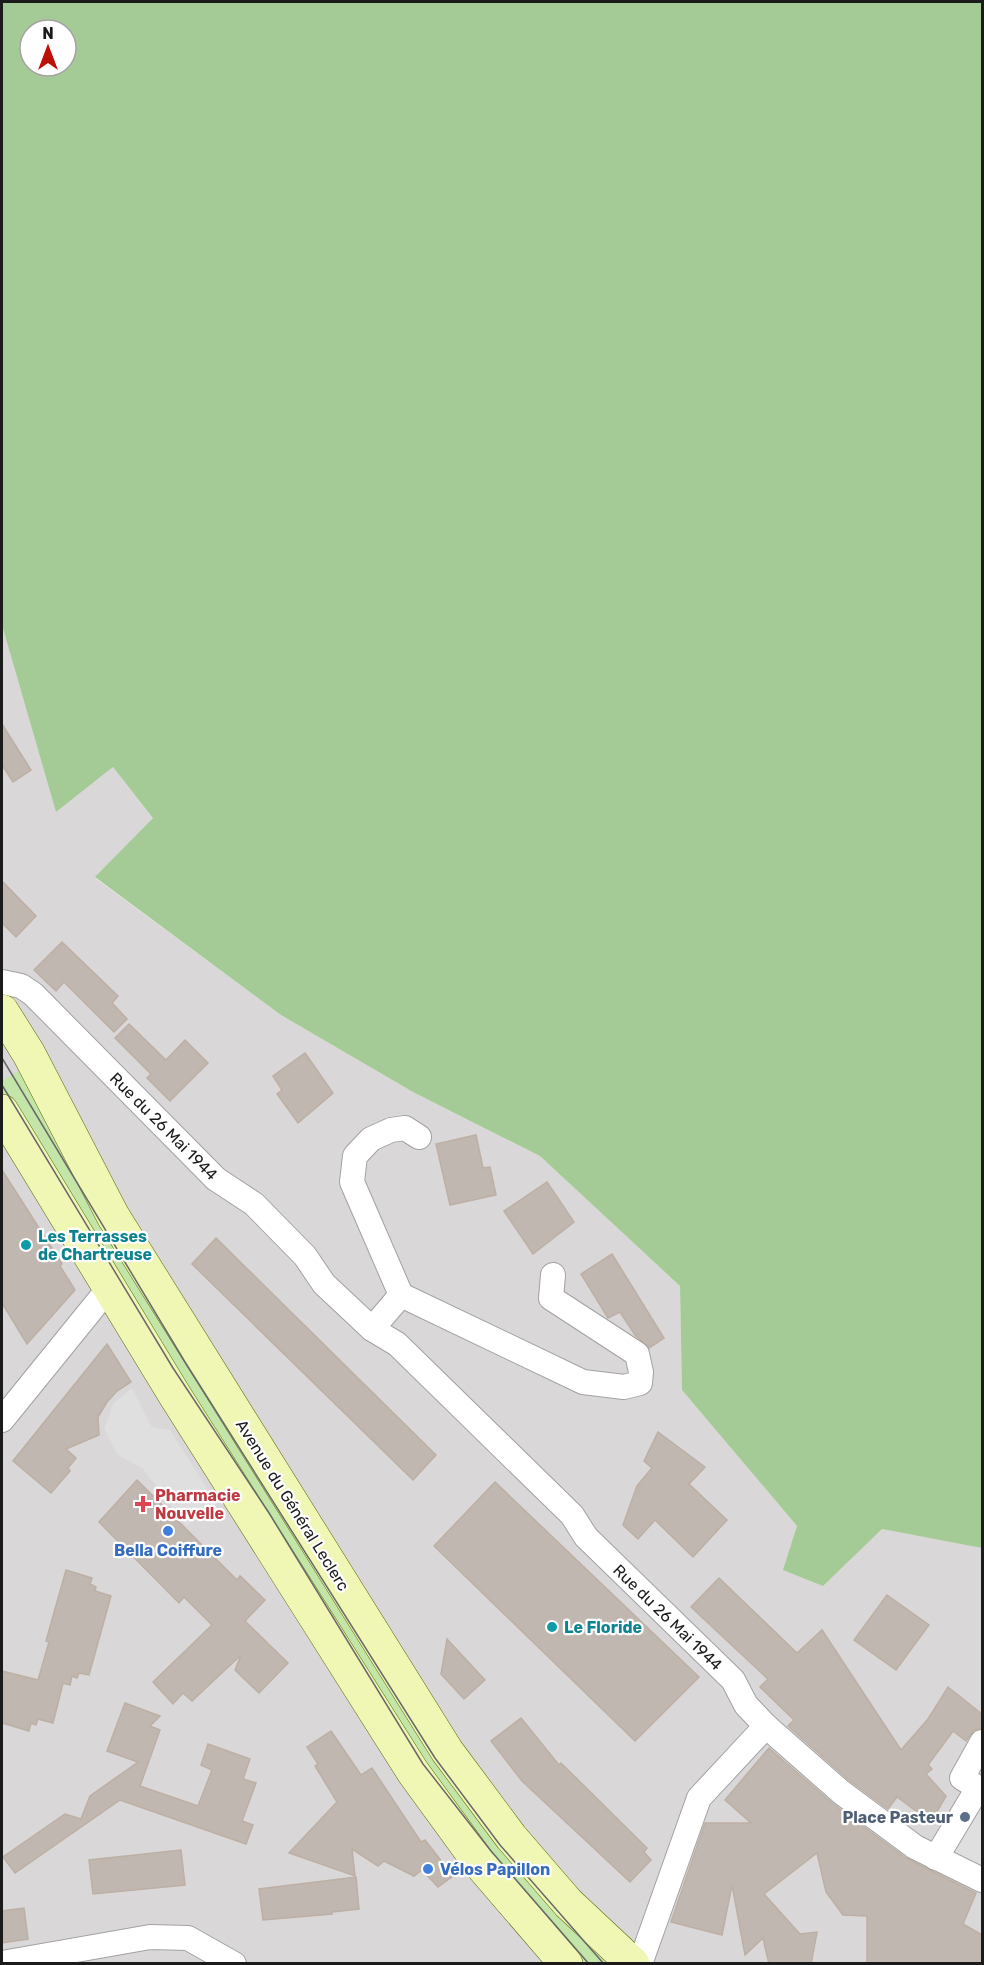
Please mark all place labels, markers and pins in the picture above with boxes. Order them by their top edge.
place label: Les Terrasses de Chartreuse [38,1227,152,1264]
marker: Les Terrasses de Chartreuse [19,1238,33,1252]
place label: Pharmacie Nouvelle [155,1486,241,1523]
marker: Pharmacie Nouvelle [136,1497,150,1511]
marker: Bella Coiffure [161,1524,175,1538]
place label: Bella Coiffure [114,1541,222,1560]
place label: Le Floride [564,1618,642,1637]
marker: Le Floride [545,1620,559,1634]
place label: Place Pasteur [842,1808,954,1827]
marker: Place Pasteur [958,1810,972,1824]
place label: Vélos Papillon [440,1860,550,1879]
marker: Vélos Papillon [421,1862,435,1876]

